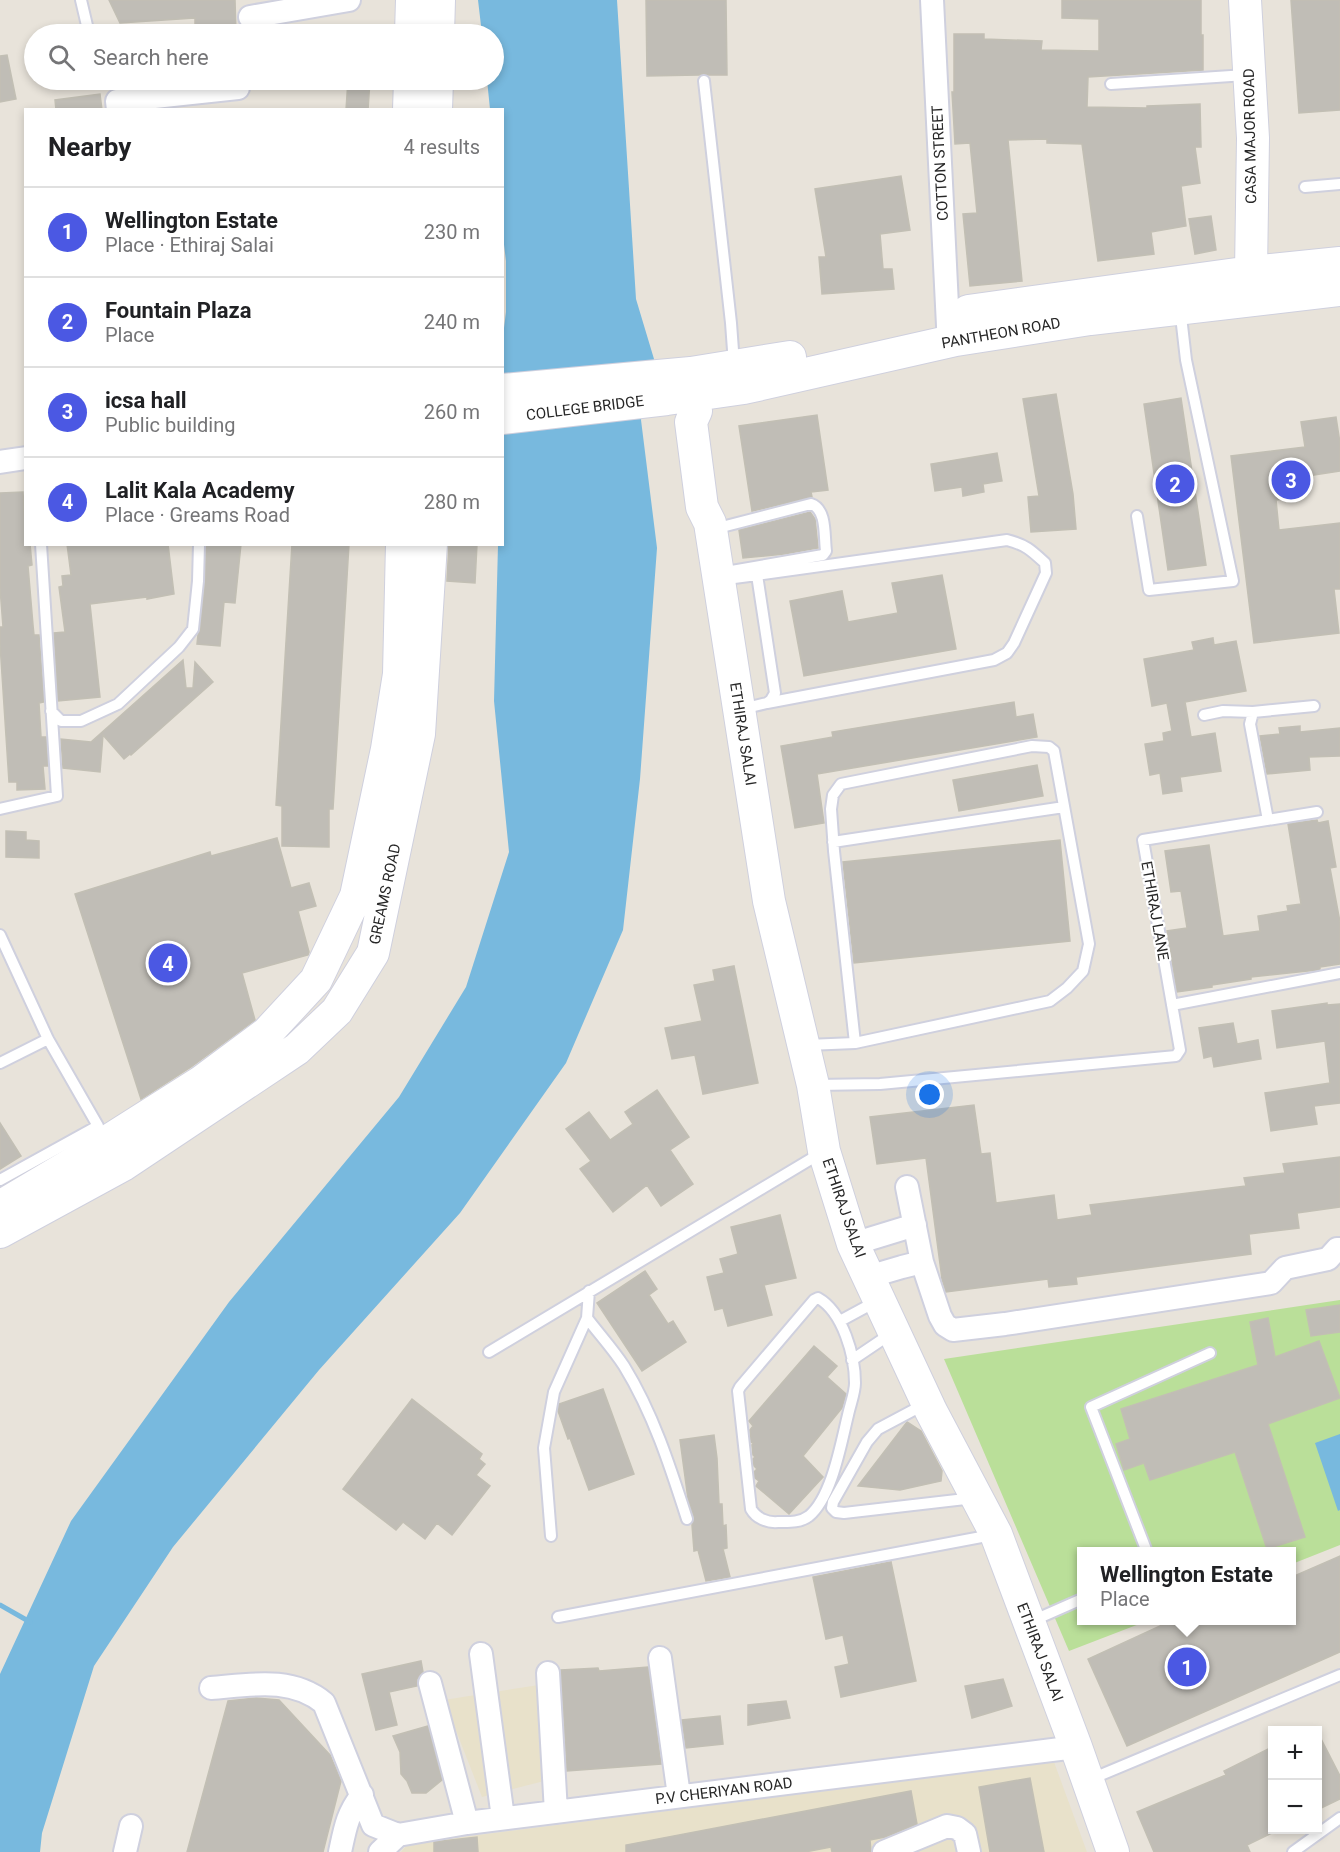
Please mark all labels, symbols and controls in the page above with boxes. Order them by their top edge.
search box [24,24,504,90]
icon: search [45,41,78,74]
text: Search here [93,45,209,70]
street label: CASA MAJOR ROAD [1240,68,1260,204]
street label: COTTON STREET [928,105,952,221]
text: Nearby [48,132,131,162]
text: 4 results [404,135,480,159]
text: Wellington Estate [105,208,278,233]
text: 1 [62,220,73,244]
text: 230 m [424,220,480,244]
text: Place · Ethiraj Salai [105,233,274,257]
text: Fountain Plaza [105,298,252,323]
text: 2 [62,310,73,334]
text: 240 m [424,310,480,334]
street label: PANTHEON ROAD [940,314,1062,352]
text: Place [105,323,154,347]
text: icsa hall [105,388,187,413]
street label: COLLEGE BRIDGE [525,392,645,424]
text: 3 [62,400,73,424]
text: 260 m [424,400,480,424]
text: Public building [105,413,235,437]
pin: 3 [1272,458,1310,502]
pin: 2 [1156,462,1194,506]
text: Lalit Kala Academy [105,478,294,503]
text: 4 [62,490,73,514]
text: 280 m [424,490,480,514]
text: Place · Greams Road [105,503,290,527]
street label: ETHIRAJ SALAI [726,681,760,787]
street label: GREAMS ROAD [366,842,404,946]
street label: ETHIRAJ LANE [1137,860,1173,963]
pin: 4 [148,940,188,986]
your location [915,1080,944,1109]
street label: ETHIRAJ SALAI [819,1156,869,1260]
popup [1077,1547,1296,1625]
text: Wellington Estate [1100,1562,1273,1587]
text: Place [1100,1587,1150,1611]
street label: ETHIRAJ SALAI [1013,1600,1067,1704]
pin: 1 [1168,1644,1206,1690]
map controls [1268,1726,1322,1834]
button: + [1268,1726,1322,1780]
street label: P.V CHERIYAN ROAD [654,1774,794,1808]
button: − [1268,1780,1322,1834]

